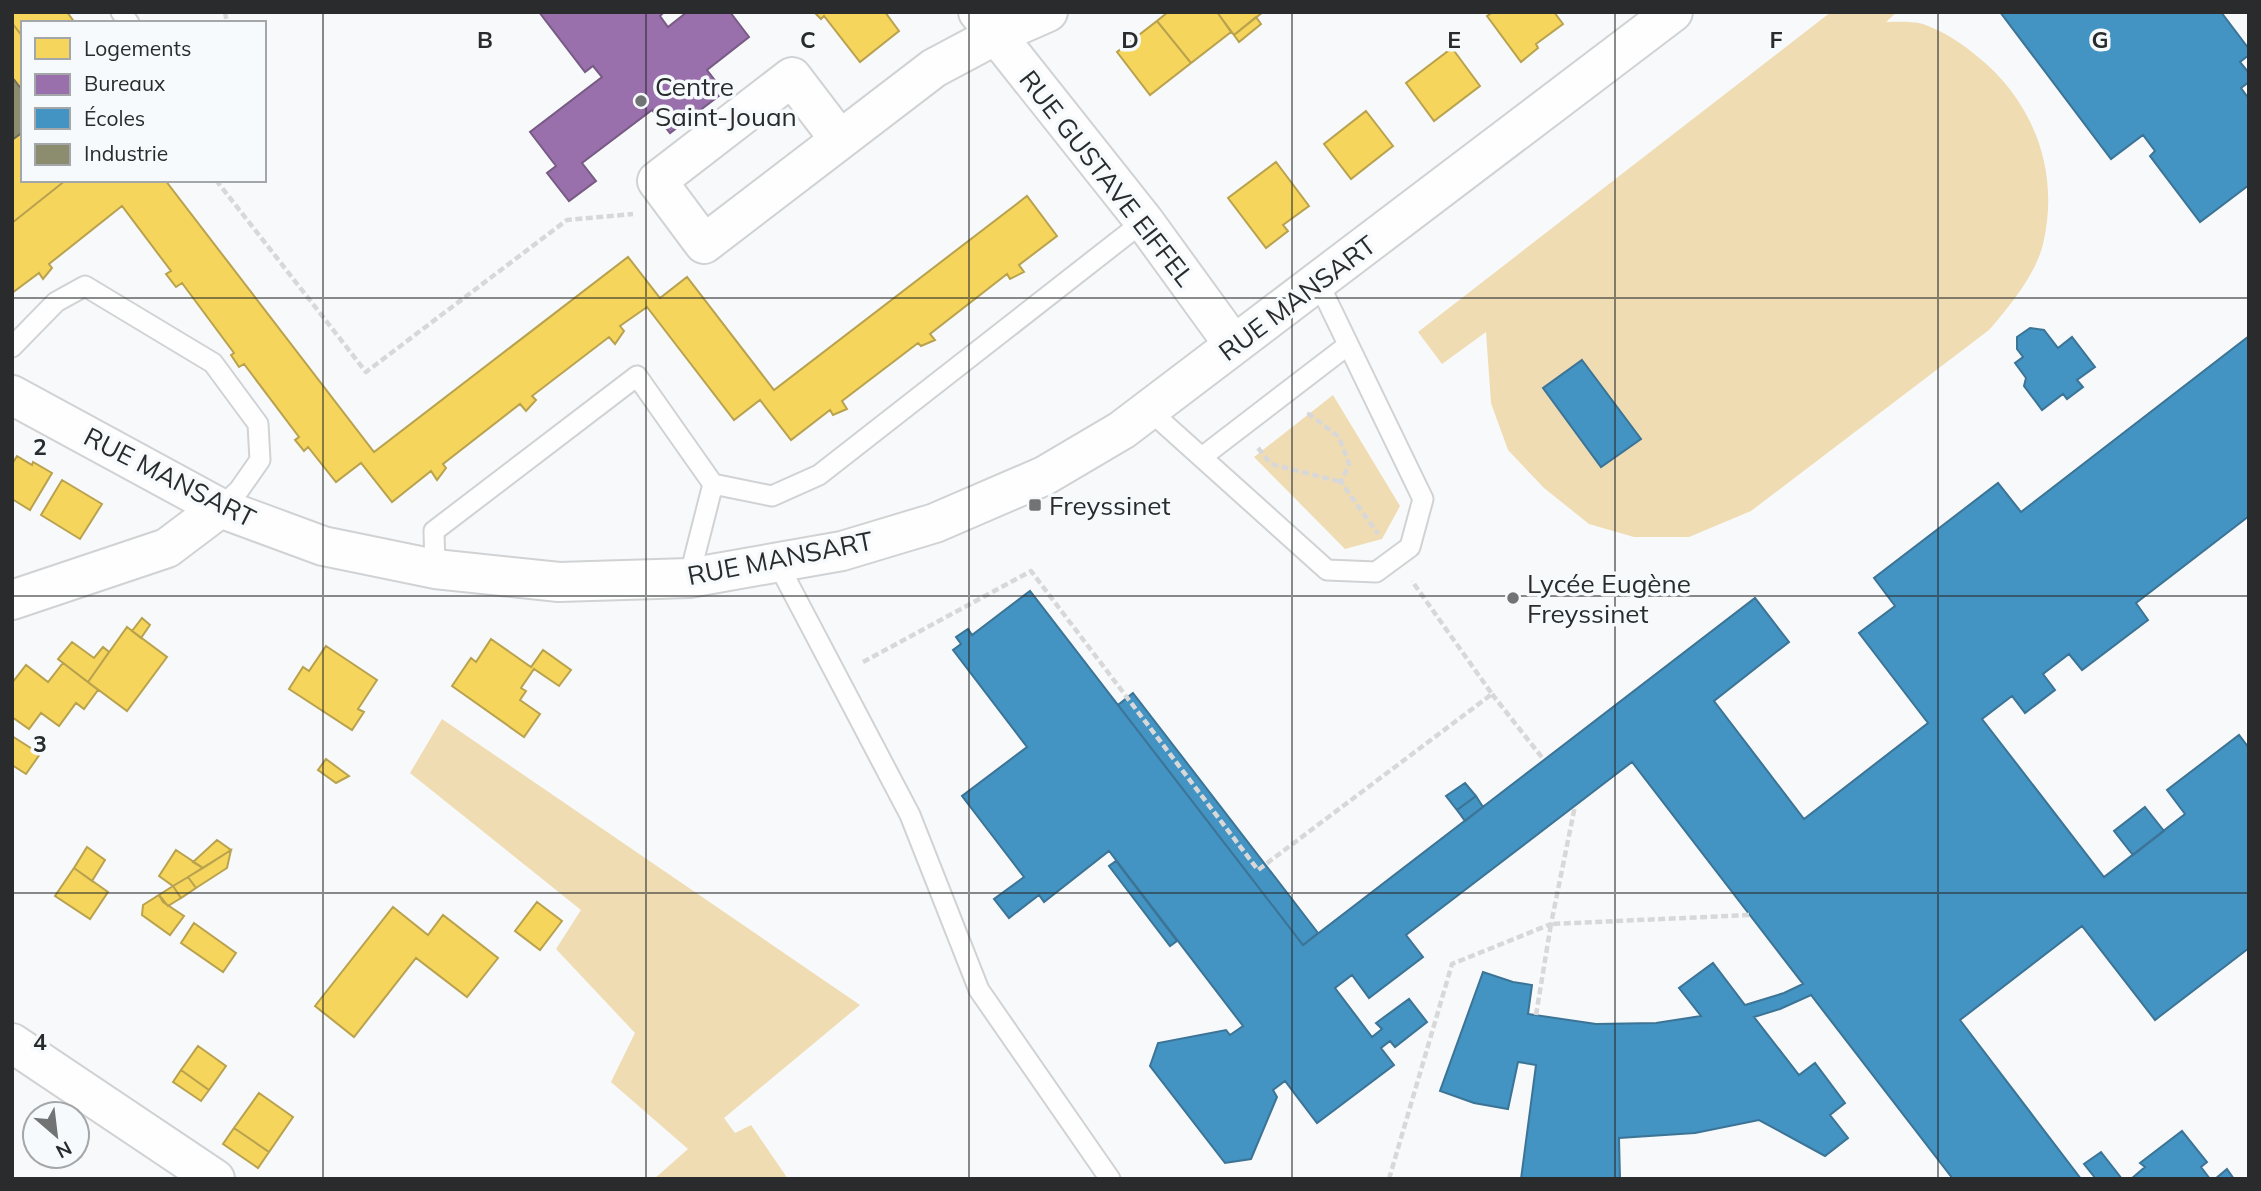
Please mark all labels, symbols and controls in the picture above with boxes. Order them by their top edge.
legend [21,21,266,182]
text: B [477,25,493,54]
text: C [800,25,816,54]
text: D [1121,25,1139,54]
text: E [1447,25,1461,54]
text: F [1769,25,1783,54]
text: G [2091,25,2109,54]
text: Logements [84,35,191,61]
street label: RUE GUSTAVE EIFFEL [1012,63,1202,293]
text: Bureaux [84,70,165,96]
place label: Centre Saint-Jouan [655,70,797,133]
marker: Centre Saint-Jouan [633,93,649,109]
text: Écoles [84,105,145,131]
text: Industrie [84,140,168,166]
street label: RUE MANSART [1212,228,1382,368]
street label: RUE MANSART [79,420,262,535]
text: 2 [33,432,47,461]
place label: Freyssinet [1049,489,1171,522]
marker: Freyssinet [1027,497,1043,513]
street label: RUE MANSART [684,524,876,592]
place label: Lycée Eugène Freyssinet [1527,567,1691,630]
marker: Lycée Eugène Freyssinet [1505,590,1521,606]
text: 3 [33,729,47,758]
text: 4 [33,1027,47,1056]
north arrow [21,1100,91,1170]
text: N [52,1136,76,1164]

